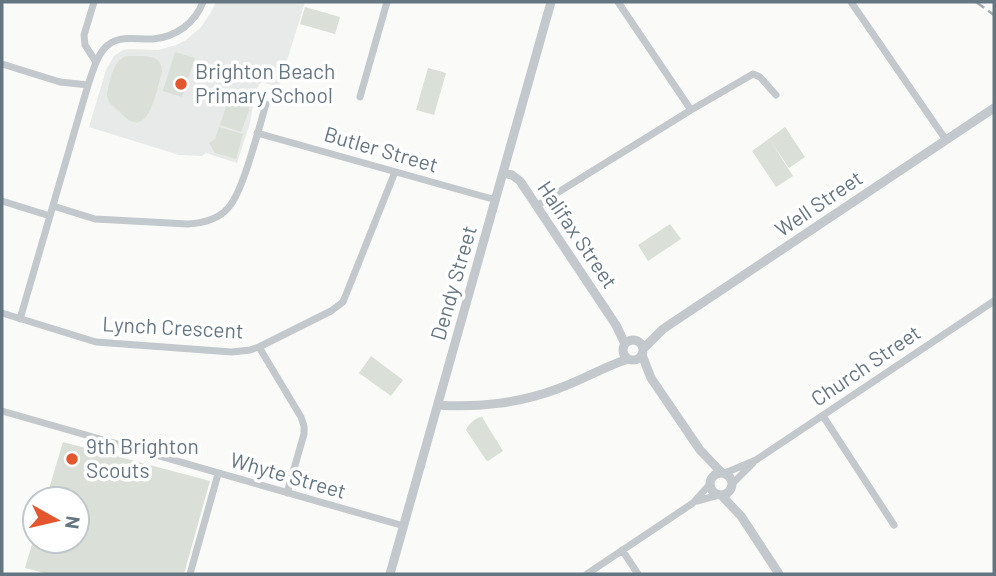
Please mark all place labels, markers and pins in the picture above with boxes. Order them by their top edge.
place label: Brighton Beach Primary School [195,58,335,107]
marker: Brighton Beach Primary School [173,76,189,92]
place label: 9th Brighton Scouts [86,433,199,482]
marker: 9th Brighton Scouts [64,451,80,467]

